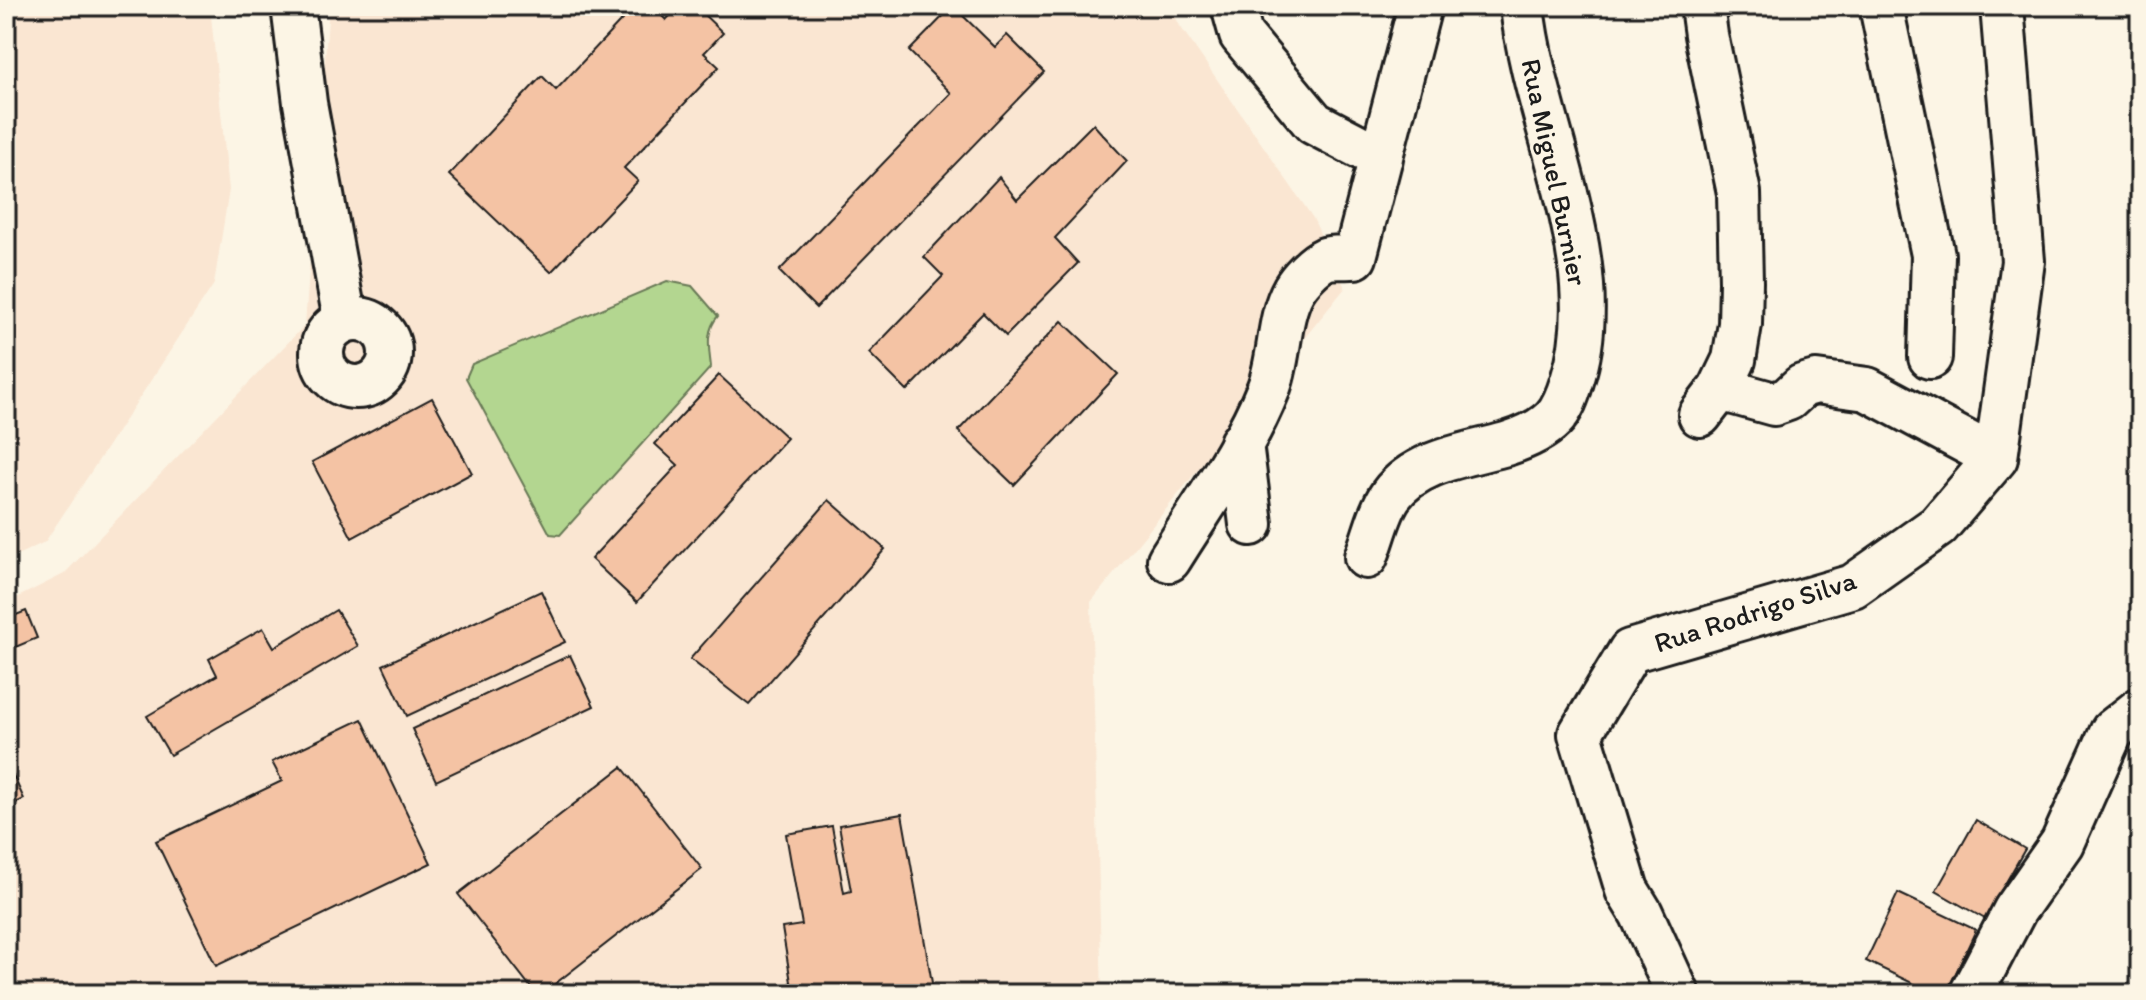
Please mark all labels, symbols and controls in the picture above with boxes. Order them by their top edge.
street label: Rua Miguel Burnier [1514,55,1596,289]
street label: Rua Rodrigo Silva [1650,562,1861,660]

